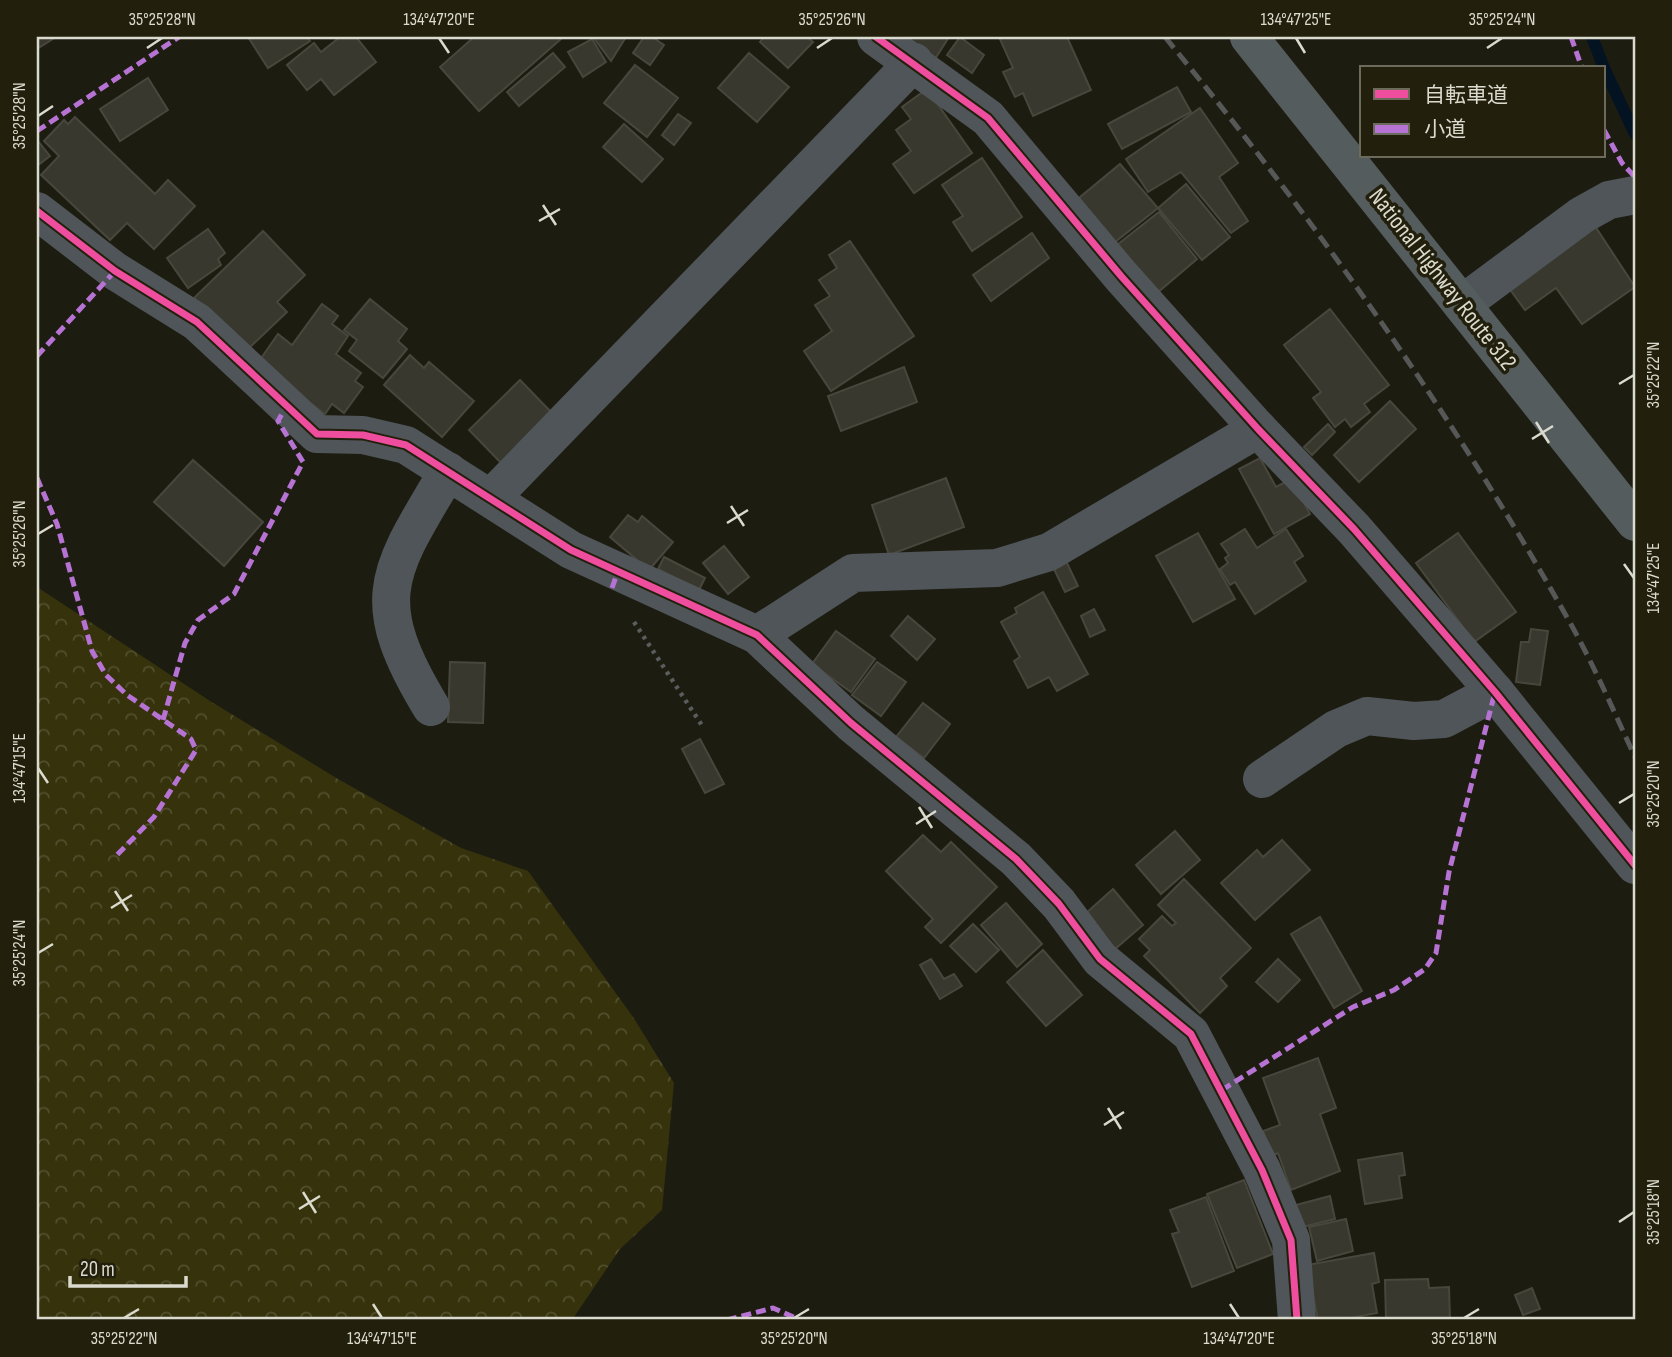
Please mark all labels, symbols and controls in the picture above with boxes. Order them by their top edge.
text: 35°25'28"N [128,9,196,30]
text: 134°47'20"E [403,9,475,30]
text: 35°25'26"N [798,9,866,30]
text: 134°47'25"E [1261,9,1331,30]
text: 35°25'24"N [1469,9,1535,30]
legend [1360,66,1606,158]
text: 35°25'28"N [9,82,30,150]
text: 自転車道 [1424,83,1508,108]
text: 小道 [1424,117,1466,142]
street label: National Highway Route 312 [1363,183,1523,376]
text: 35°25'22"N [1643,342,1664,408]
text: 35°25'26"N [9,500,30,568]
text: 134°47'25"E [1643,543,1664,613]
text: 134°47'15"E [9,733,30,803]
text: 35°25'20"N [1643,760,1664,828]
text: 35°25'24"N [9,920,30,986]
text: 35°25'18"N [1643,1179,1664,1245]
scale bar [70,1245,186,1289]
text: 20 m [80,1257,115,1282]
text: 35°25'22"N [91,1328,157,1349]
text: 134°47'15"E [347,1328,417,1349]
text: 35°25'20"N [760,1328,828,1349]
text: 134°47'20"E [1203,1328,1275,1349]
text: 35°25'18"N [1431,1328,1497,1349]

